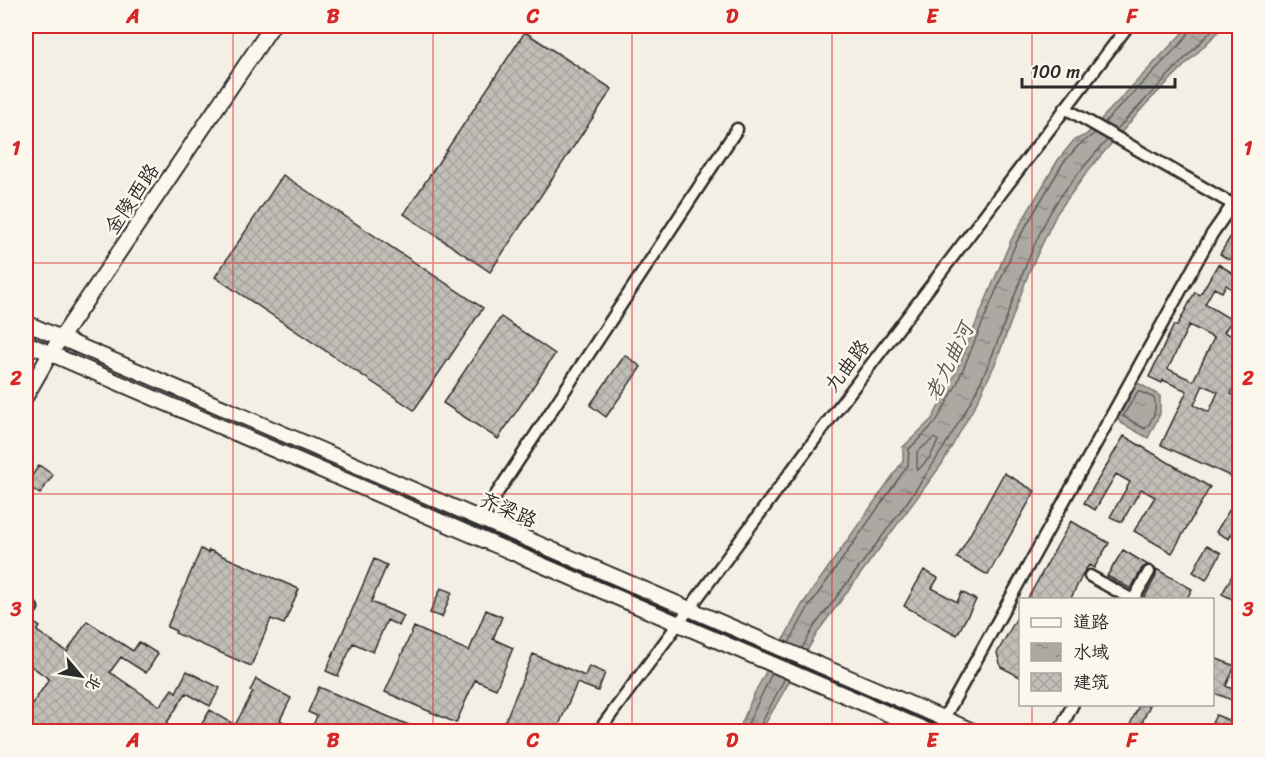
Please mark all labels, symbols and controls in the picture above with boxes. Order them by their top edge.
text: A [125,0,140,34]
text: B [327,0,340,34]
text: C [526,0,540,34]
text: D [726,0,739,34]
text: E [926,0,939,34]
text: F [1126,0,1139,34]
scale bar [1022,51,1175,89]
text: 100 m [1031,56,1080,88]
text: 1 [12,131,21,166]
text: 1 [1244,131,1253,166]
street label: 金陵西路 [95,155,169,242]
water label: 老九曲河 [914,313,986,408]
street label: 九曲路 [815,331,880,400]
text: 2 [9,361,22,396]
text: 2 [1241,361,1254,396]
street label: 齐梁路 [474,482,543,538]
text: 3 [10,592,22,627]
text: 3 [1242,592,1254,627]
legend [1019,598,1214,706]
text: 道路 [1073,606,1109,638]
text: 水域 [1073,636,1109,668]
north arrow [51,646,111,706]
text: 建筑 [1073,666,1109,698]
text: 北 [77,669,110,697]
text: A [125,723,140,757]
text: B [327,723,340,757]
text: C [526,723,540,757]
text: D [726,723,739,757]
text: E [926,723,939,757]
text: F [1126,723,1139,757]

